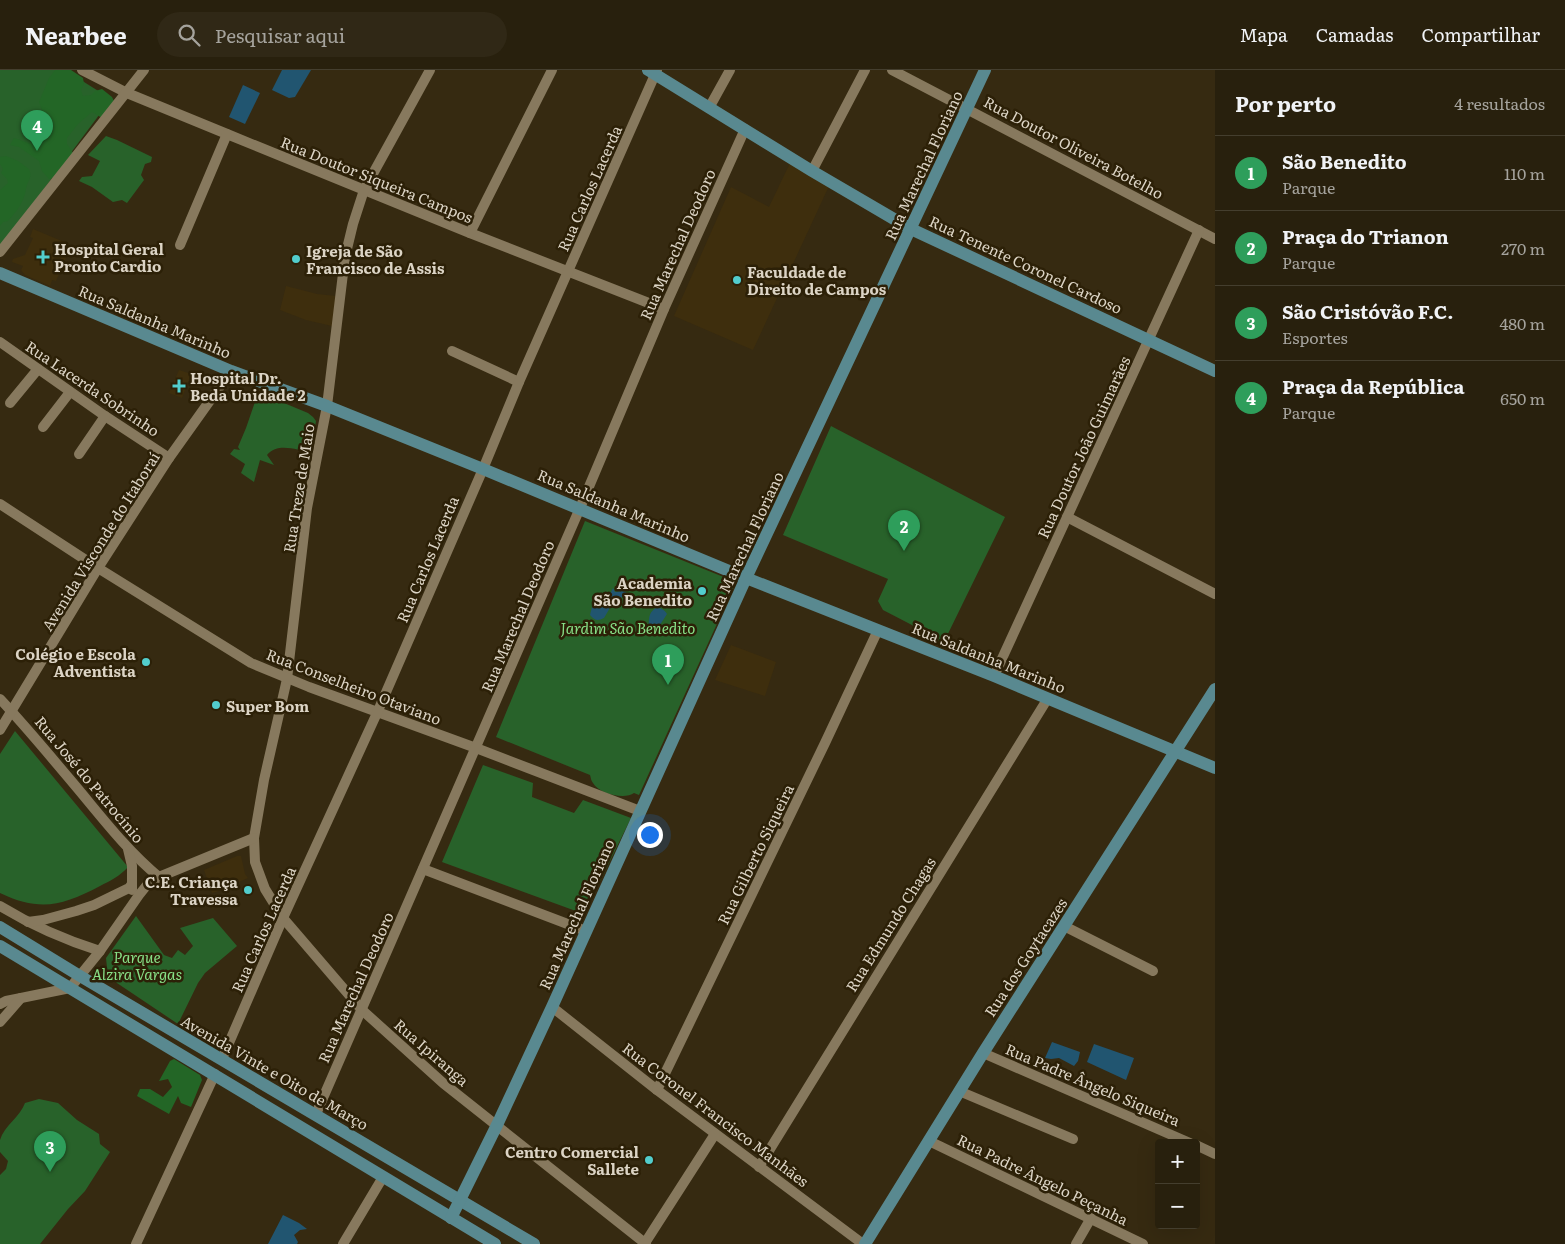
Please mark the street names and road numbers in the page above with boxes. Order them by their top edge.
street label: Rua Marechal Floriano [878,86,968,244]
street label: Rua Doutor Oliveira Botelho [980,90,1168,204]
street label: Rua Carlos Lacerda [551,120,628,255]
street label: Rua Doutor Siqueira Campos [277,130,477,228]
street label: Rua Marechal Deodoro [633,165,721,323]
street label: Rua Tenente Coronel Cardoso [926,209,1127,319]
street label: Rua Saldanha Marinho [75,278,235,364]
street label: Rua Lacerda Sobrinho [21,334,165,442]
street label: Rua Doutor João Guimarães [1031,352,1136,542]
street label: Rua Treze de Maio [276,421,320,554]
street label: Avenida Visconde do Itaboraí [35,447,165,635]
street label: Rua Saldanha Marinho [534,462,694,548]
street label: Rua Marechal Floriano [699,467,789,625]
street label: Rua Carlos Lacerda [390,491,464,626]
street label: Rua Marechal Deodoro [475,536,560,696]
street label: Rua Saldanha Marinho [909,616,1070,698]
street label: Rua Conselheiro Otaviano [263,642,445,730]
street label: Rua José do Patrocínio [30,710,150,848]
street label: Rua Gilberto Siqueira [711,779,799,928]
street label: Rua Marechal Floriano [532,835,620,993]
street label: Rua Edmundo Chagas [839,852,941,996]
street label: Rua Carlos Lacerda [225,861,302,996]
street label: Rua dos Goytacazes [978,893,1072,1021]
street label: Rua Marechal Deodoro [311,908,399,1066]
street label: Avenida Vinte e Oito de Março [177,1009,373,1135]
street label: Rua Ipiranga [390,1013,475,1092]
street label: Rua Coronel Francisco Manhães [618,1036,814,1192]
street label: Rua Padre Ângelo Siqueira [1002,1037,1185,1132]
street label: Rua Padre Ângelo Peçanha [954,1128,1133,1231]

